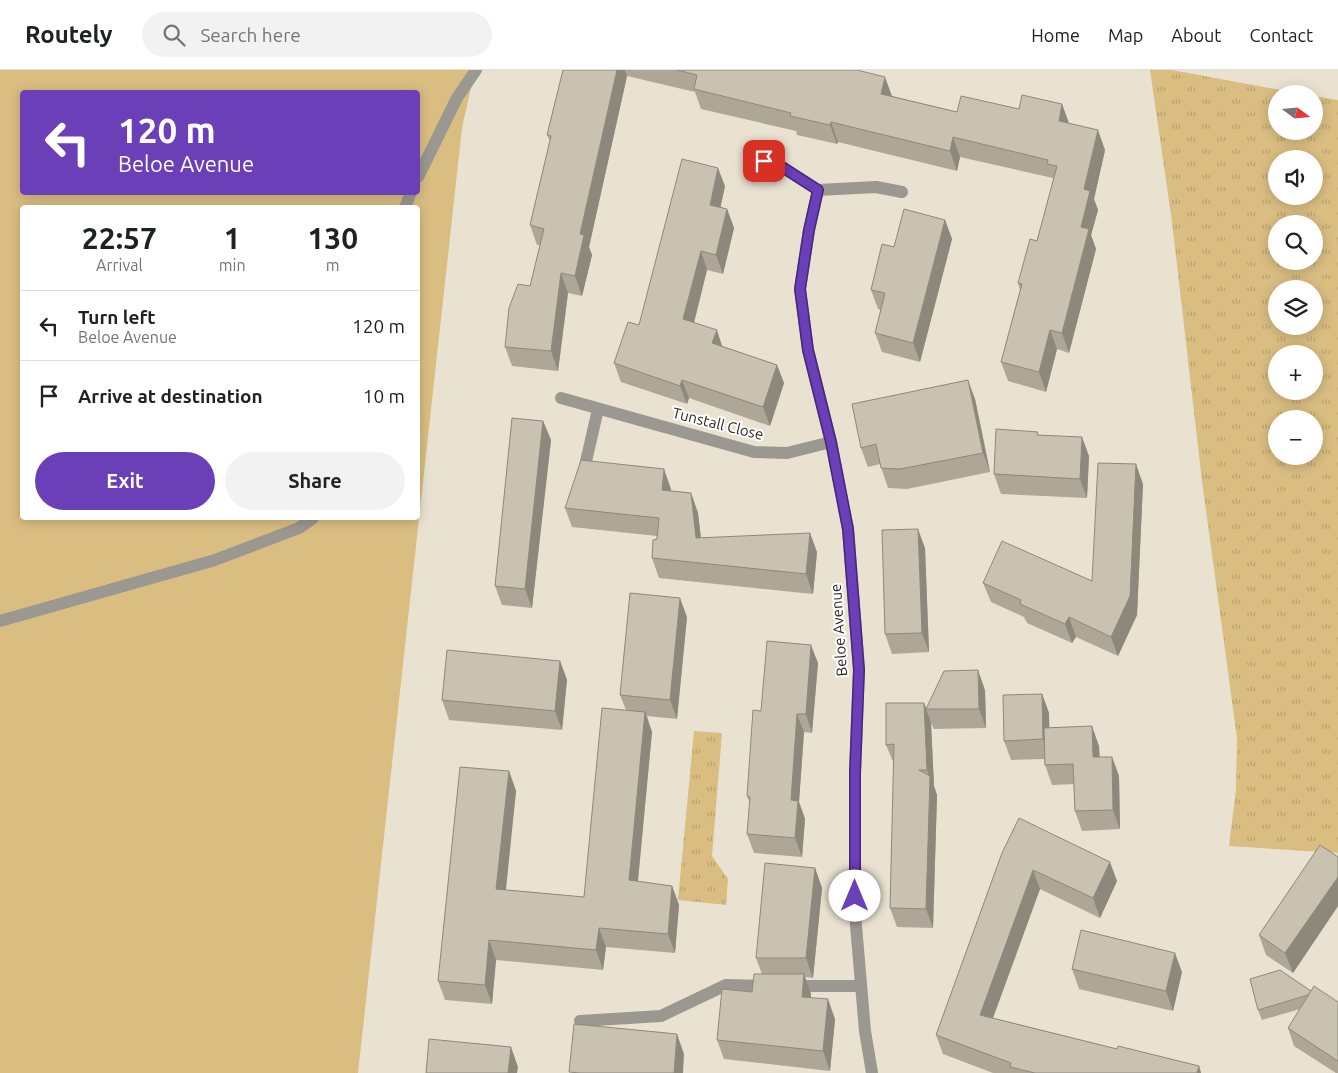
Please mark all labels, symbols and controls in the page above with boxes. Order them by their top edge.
search box [142,12,492,57]
text: Routely [25,21,112,48]
icon: search [160,21,188,49]
text: Search here [200,24,301,46]
text: Home [1031,25,1080,45]
text: Map [1108,25,1143,45]
text: About [1171,25,1221,45]
text: Contact [1249,25,1313,45]
north arrow [1268,85,1322,140]
map controls [1268,85,1323,465]
icon: left [35,110,100,175]
text: 120 m [118,110,216,150]
pin [743,140,785,182]
icon: arrive [750,147,778,175]
button: sound [1268,150,1323,205]
text: Beloe Avenue [118,151,254,176]
button: search [1268,215,1323,270]
text: 22:57 [82,221,157,255]
text: 1 [224,221,241,255]
text: 130 [307,221,358,255]
text: Arrival [96,256,143,274]
text: min [219,256,246,274]
text: m [326,256,340,274]
button: layers [1268,280,1323,335]
text: Turn left [78,306,156,328]
icon: left [35,312,63,340]
text: 120 m [352,315,405,337]
text: Beloe Avenue [78,328,177,346]
button: + [1268,345,1323,400]
icon: arrive [35,382,63,410]
text: Arrive at destination [78,385,263,407]
text: 10 m [363,385,405,407]
street label: Tunstall Close [671,404,765,443]
button: − [1268,410,1323,465]
button: Exit [35,452,215,510]
button: Share [225,452,405,510]
street label: Beloe Avenue [827,583,850,677]
position arrow [828,869,880,921]

